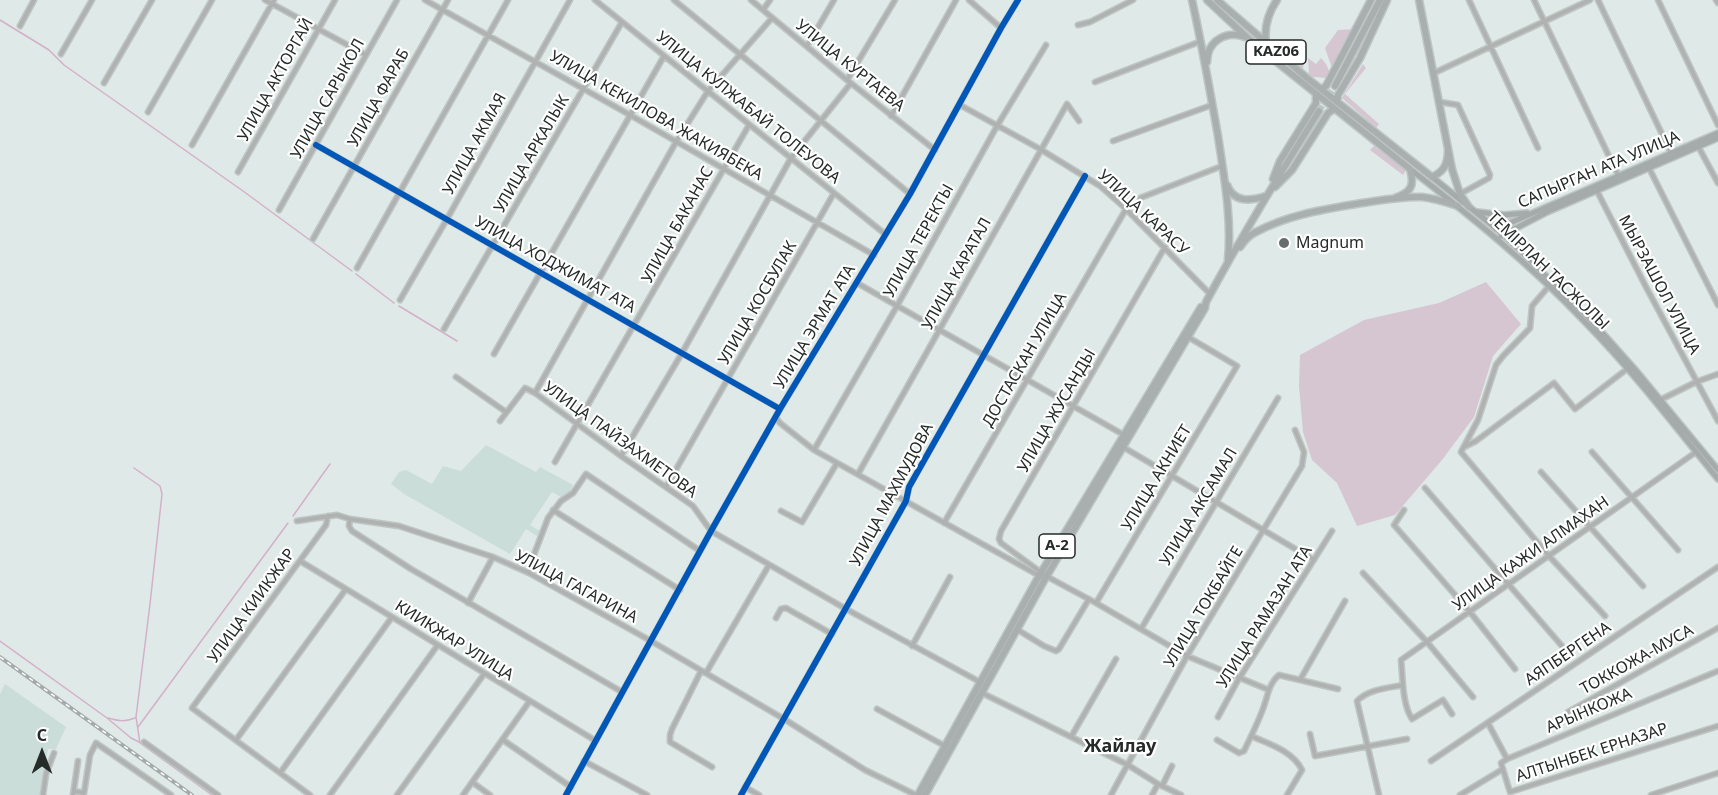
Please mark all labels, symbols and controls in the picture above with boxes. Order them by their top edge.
street label: УЛИЦА АКТОРГАЙ [234,15,318,145]
street label: УЛИЦА КУРТАЕВА [792,16,908,116]
street label: УЛИЦА КУЛЖАБАЙ ТОЛЕУОВА [652,28,844,188]
street label: УЛИЦА САРЫКОЛ [287,36,369,162]
road number: KАZ06 [1246,40,1306,64]
street label: УЛИЦА ФАРАБ [344,45,414,151]
street label: УЛИЦА КЕКИЛОВА ЖАКИЯБЕКА [546,47,766,185]
street label: УЛИЦА АКМАЯ [439,90,511,198]
street label: УЛИЦА АРКАЛЫК [491,92,573,216]
street label: САПЫРГАН АТА УЛИЦА [1515,127,1683,213]
street label: УЛИЦА БАКАНАС [638,163,718,287]
street label: УЛИЦА КАРАСУ [1094,166,1192,260]
street label: УЛИЦА ТЕРЕКТЫ [880,181,958,301]
street label: ТЕМІРЛАН ТАСЖОЛЫ [1483,208,1613,334]
street label: МЫРЗАШОЛ УЛИЦА [1614,212,1704,358]
street label: УЛИЦА ХОДЖИМАТ АТА [471,213,639,317]
street label: УЛИЦА КАРАТАЛ [918,215,996,333]
place label: Magnum [1296,233,1364,253]
marker: Magnum [1277,236,1291,250]
street label: УЛИЦА КОСБУЛАК [715,238,801,368]
street label: УЛИЦА ЭРМАТ АТА [770,261,860,393]
street label: ДОСТАСКАН УЛИЦА [979,289,1071,431]
street label: УЛИЦА ЖУСАНДЫ [1014,346,1100,476]
street label: УЛИЦА ПАЙЗАХМЕТОВА [539,378,701,502]
street label: УЛИЦА МАХМУДОВА [846,420,938,570]
street label: УЛИЦА АКНИЕТ [1118,422,1196,534]
street label: УЛИЦА АКСАМАЛ [1156,445,1242,569]
street label: УЛИЦА КАЖИ АЛМАХАН [1449,493,1613,615]
road number: A-2 [1039,534,1075,558]
street label: УЛИЦА РАМАЗАН АТА [1213,542,1317,692]
street label: УЛИЦА ТОКБАЙГЕ [1160,543,1248,671]
street label: УЛИЦА КИИКЖАР [204,545,300,667]
street label: УЛИЦА ГАГАРИНА [511,547,641,627]
street label: КИИКЖАР УЛИЦА [391,597,517,685]
street label: АЯПБЕРГЕНА [1521,618,1615,690]
street label: ТОККОЖА-МУСА [1577,621,1697,699]
street label: АРЫНКОЖА [1543,684,1635,738]
street label: АЛТЫНБЕК ЕРНАЗАР [1514,719,1670,787]
north arrow [12,723,72,783]
text: С [37,724,47,746]
district label: Жайлау [1084,736,1156,758]

